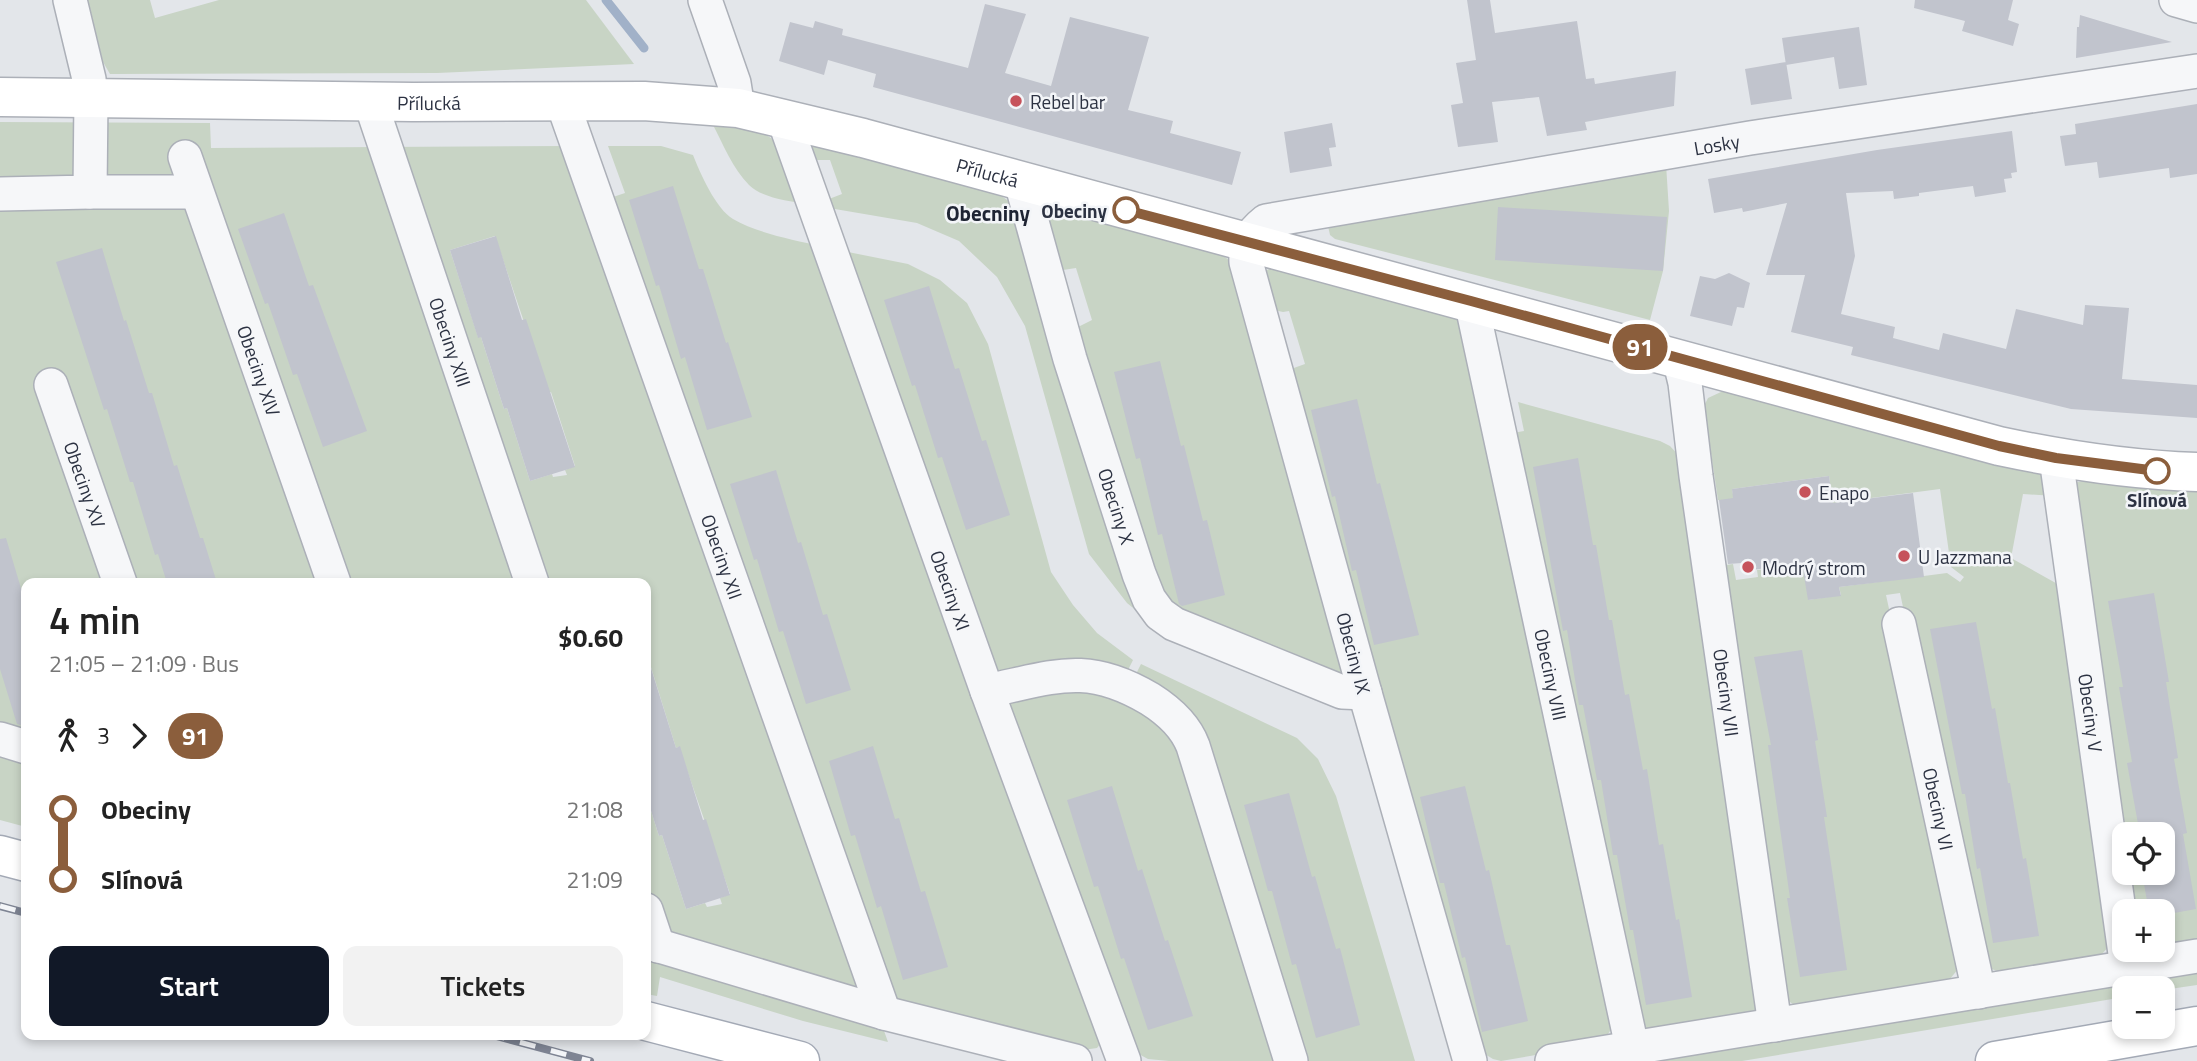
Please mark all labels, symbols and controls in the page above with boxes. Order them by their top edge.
street label: Přílucká [397,87,461,117]
place label: Rebel bar [1030,87,1106,116]
marker: Rebel bar [1008,93,1024,109]
street label: Losky [1692,126,1742,162]
street label: Přílucká [953,149,1023,194]
place label: Obeciny [1041,196,1107,225]
district label: Obecniny [946,197,1031,229]
marker: Obeciny [1113,197,1139,223]
street label: Obeciny XIII [422,293,479,390]
street label: Obeciny XIV [230,321,289,420]
line badge: 91 [1608,324,1672,370]
text: 91 [1627,329,1653,365]
street label: Obeciny XV [57,437,114,531]
marker: Slínová [2144,458,2170,484]
street label: Obeciny X [1091,464,1143,548]
place label: Enapo [1819,478,1869,507]
marker: Enapo [1797,484,1813,500]
place label: Slínová [2127,485,2187,514]
street label: Obeciny XII [694,510,751,603]
place label: U Jazzmana [1918,542,2012,571]
street label: Obeciny XI [923,546,979,634]
marker: U Jazzmana [1896,548,1912,564]
place label: Modrý strom [1762,553,1866,582]
marker: Modrý strom [1740,559,1756,575]
text: 4 min [49,591,140,649]
street label: Obeciny IX [1329,609,1379,697]
text: $0.60 [558,618,623,657]
street label: Obeciny VIII [1528,626,1576,723]
text: 21:05 – 21:09 · Bus [49,646,239,681]
street label: Obeciny VII [1706,647,1748,738]
street label: Obeciny V [2072,671,2111,754]
icon: walk [49,717,87,755]
icon: forward [120,717,158,755]
text: 3 [97,718,110,753]
text: 91 [182,718,209,754]
street label: Obeciny VI [1916,765,1962,853]
text: Obeciny [101,790,191,829]
text: 21:08 [566,792,623,827]
map controls [2112,822,2175,1039]
button: locate [2112,822,2175,885]
text: Slínová [101,860,183,899]
text: 21:09 [566,862,623,897]
button: + [2112,899,2175,962]
button: Start [49,946,329,1026]
button: Tickets [343,946,623,1026]
button: − [2112,976,2175,1039]

